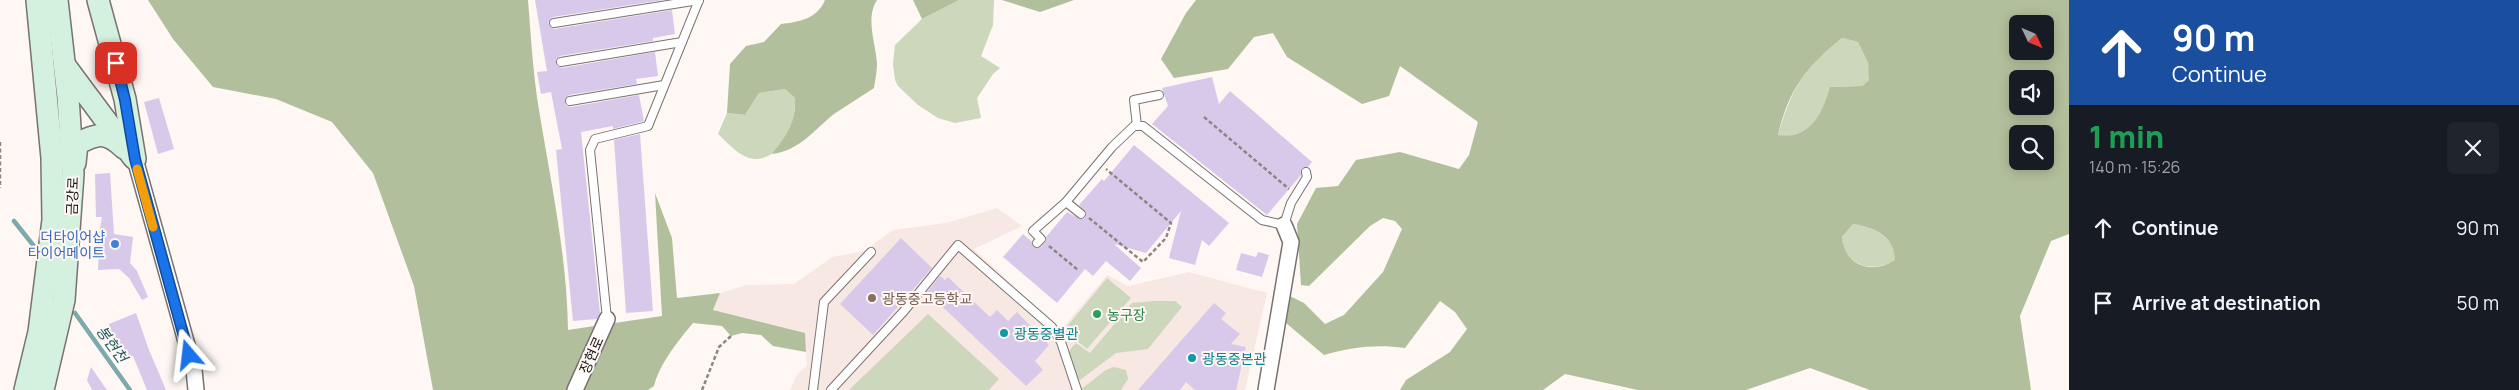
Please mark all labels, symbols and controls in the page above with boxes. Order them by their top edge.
text: 90 m [2172,14,2255,62]
north arrow [2009,15,2054,60]
map controls [2009,15,2054,170]
icon: ahead [2089,20,2154,85]
pin [95,42,137,84]
icon: arrive [102,49,130,77]
text: Continue [2172,59,2267,89]
button: sound [2009,70,2054,115]
text: 1 min [2089,116,2164,157]
button: close [2447,122,2499,174]
button: search [2009,125,2054,170]
text: 140 m · 15:26 [2089,156,2181,178]
street label: 금강로 [62,176,82,216]
icon: ahead [2089,214,2117,242]
text: Continue [2132,215,2218,241]
text: 90 m [2456,215,2499,241]
place label: 더타이어샵 타이어메이트 [28,227,105,262]
marker: 더타이어샵 타이어메이트 [109,238,121,250]
place label: 광동중고등학교 [882,289,972,308]
icon: arrive [2089,289,2117,317]
text: Arrive at destination [2132,290,2321,316]
text: 50 m [2457,290,2499,316]
marker: 광동중고등학교 [866,292,878,304]
place label: 농구장 [1107,305,1146,324]
marker: 농구장 [1091,308,1103,320]
water label: 봉현천 [91,321,134,369]
place label: 광동중별관 [1014,324,1079,343]
marker: 광동중별관 [998,327,1010,339]
position arrow [162,328,214,380]
street label: 장현로 [574,333,608,377]
place label: 광동중본관 [1202,349,1267,368]
marker: 광동중본관 [1186,352,1198,364]

